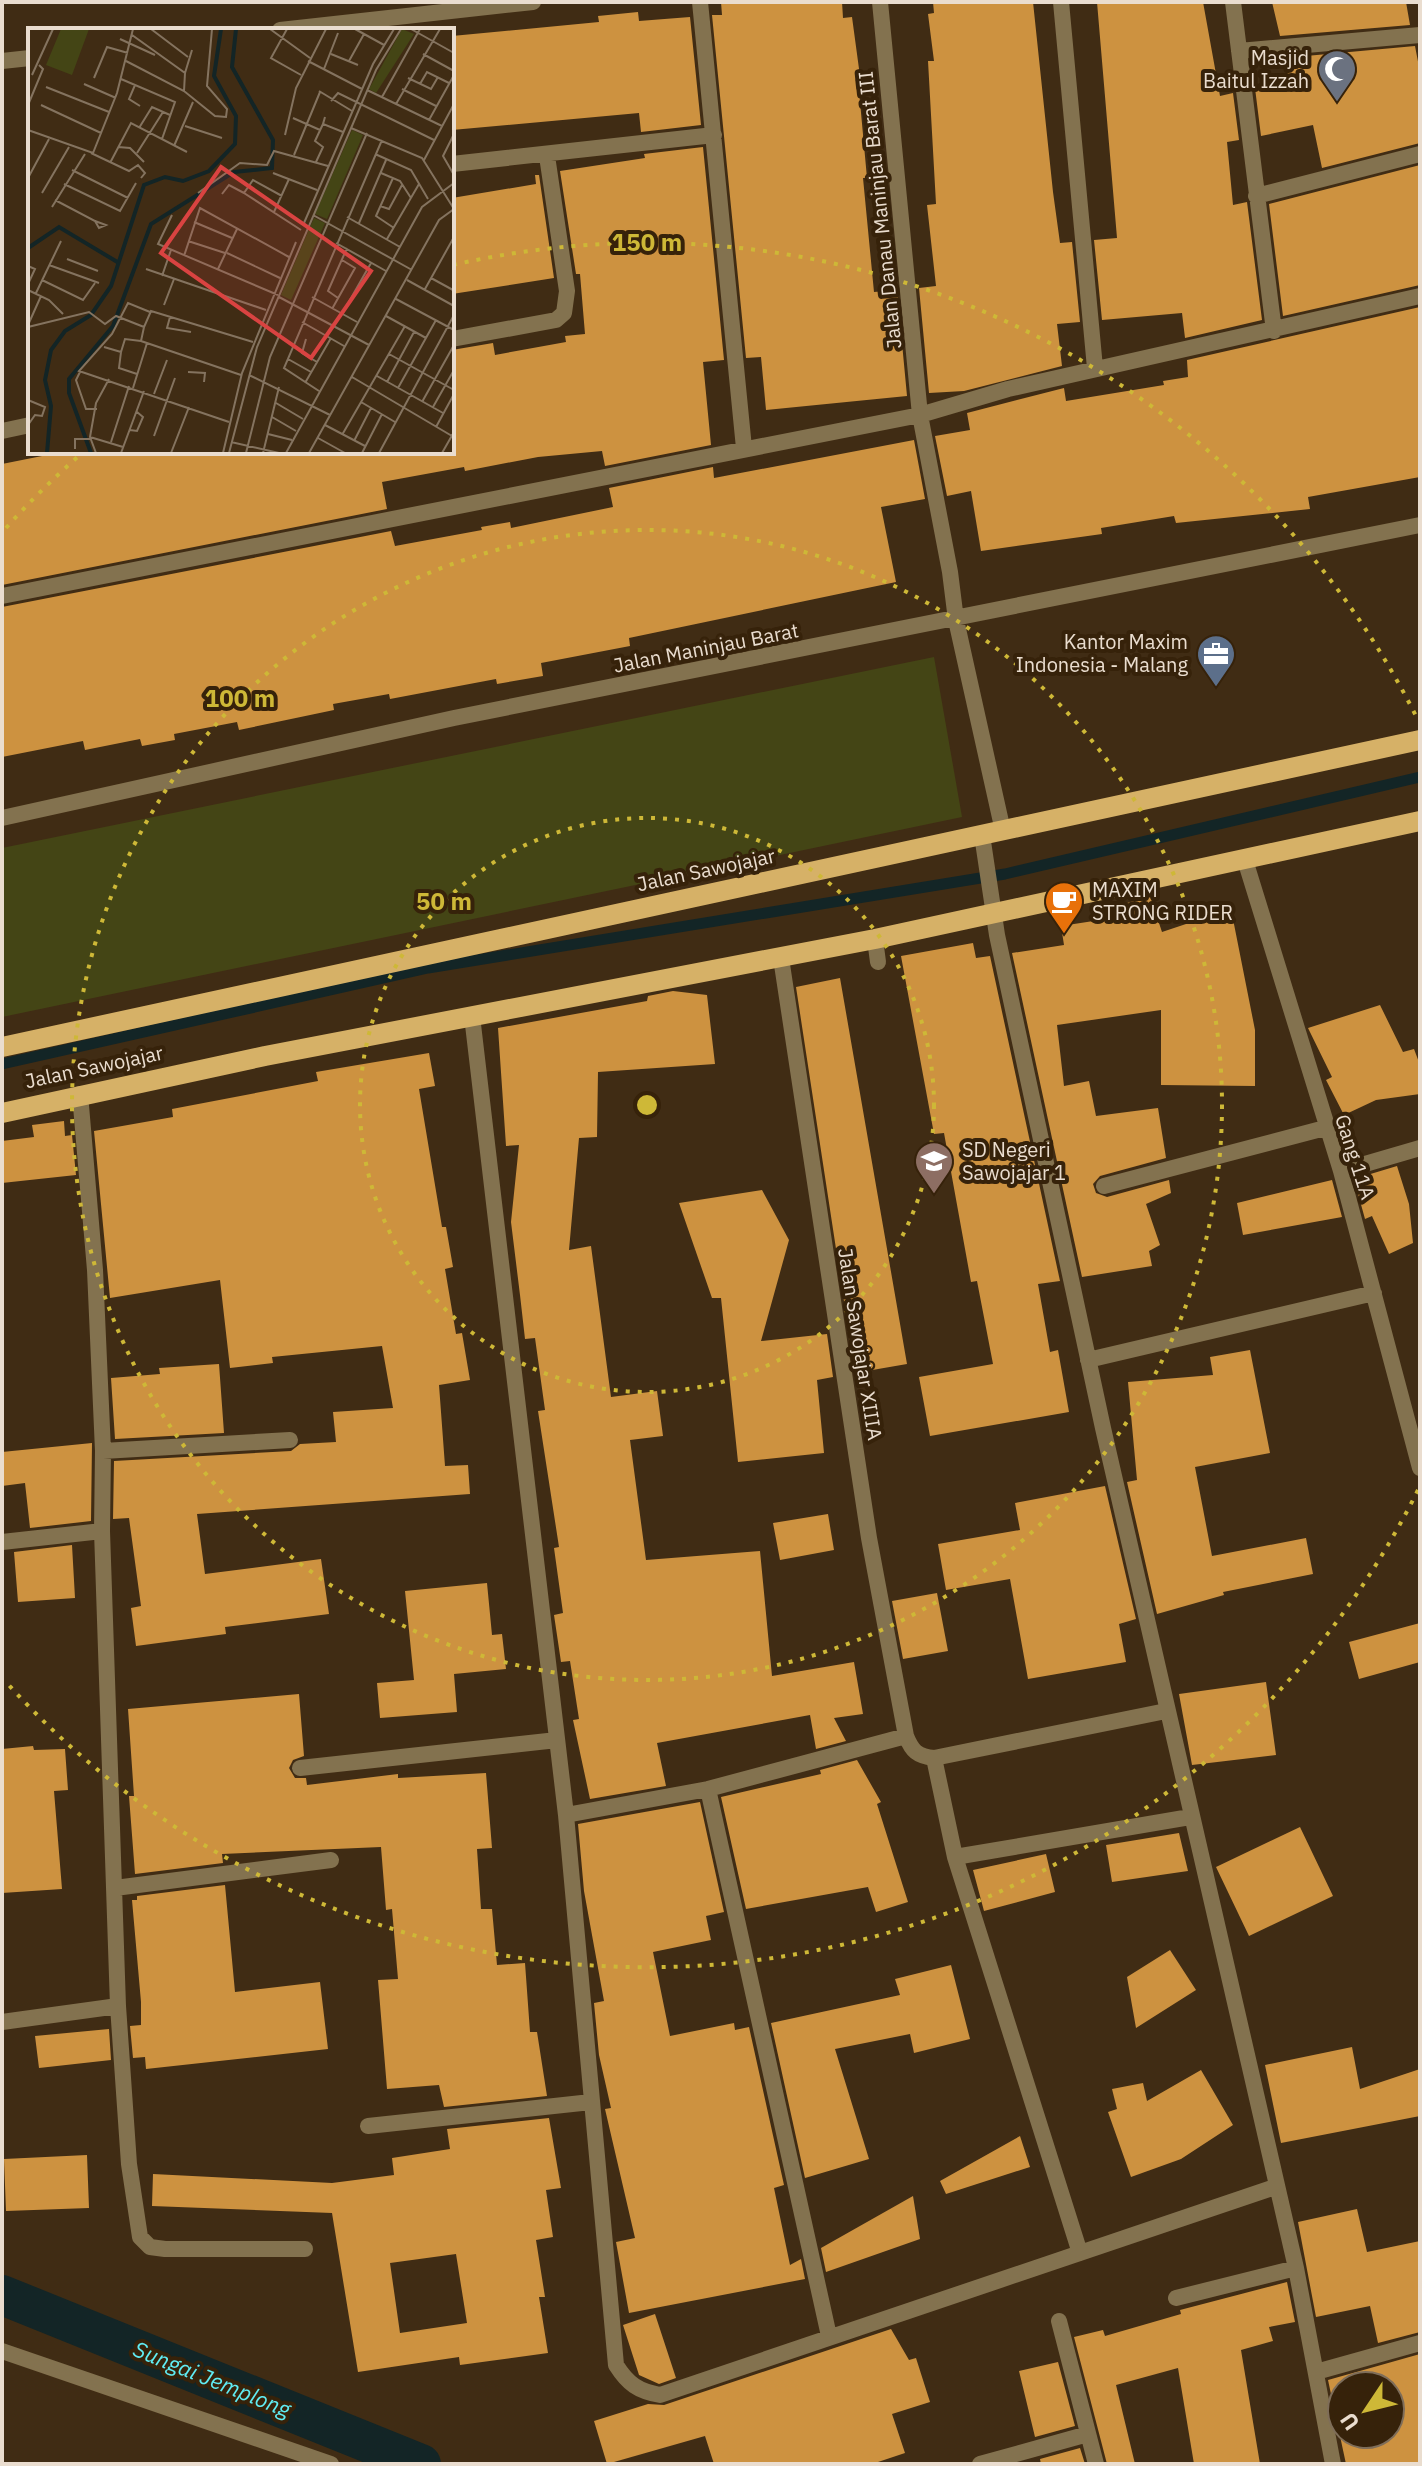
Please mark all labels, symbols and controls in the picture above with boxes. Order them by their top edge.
inset map [28,28,454,454]
place label: Masjid Baitul Izzah [1203,44,1309,94]
mosque icon: Masjid Baitul Izzah [1316,48,1358,103]
street label: Jalan Danau Maninjau Barat III [851,70,908,350]
text: 150 m [612,226,682,258]
street label: Jalan Maninjau Barat [611,616,801,679]
place label: Kantor Maxim Indonesia - Malang [1016,628,1188,678]
office icon: Kantor Maxim Indonesia - Malang [1195,633,1237,688]
text: 100 m [205,682,275,714]
street label: Jalan Sawojajar [634,842,777,897]
place label: MAXIM STRONG RIDER [1092,876,1233,926]
cafe icon: MAXIM STRONG RIDER [1043,880,1085,935]
text: 50 m [416,885,472,917]
street label: Jalan Sawojajar [22,1039,165,1094]
centre of rings [633,1091,661,1119]
street label: Gang 11A [1329,1111,1382,1203]
place label: SD Negeri Sawojajar 1 [962,1136,1066,1186]
school or university icon: SD Negeri Sawojajar 1 [913,1140,955,1195]
street label: Jalan Sawojajar XIIIA [832,1246,889,1442]
water label: Sungai Jemplong [129,2334,296,2424]
north arrow [1326,2370,1406,2450]
text: U [1333,2407,1365,2436]

